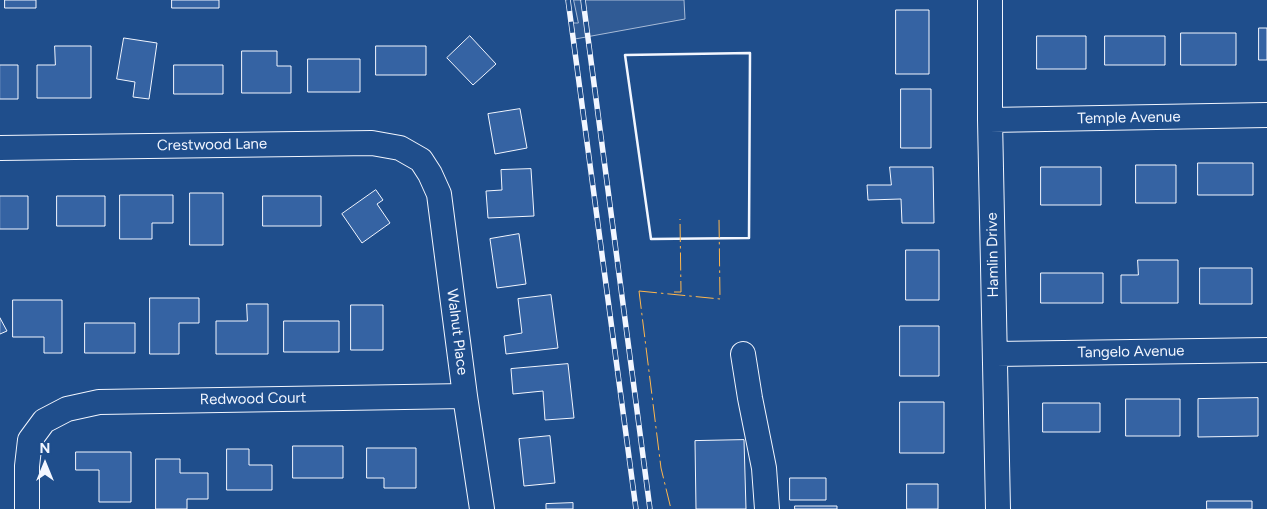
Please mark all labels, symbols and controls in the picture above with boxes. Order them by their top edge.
street label: Temple Avenue [1077,108,1181,128]
street label: Crestwood Lane [157,135,267,155]
street label: Hamlin Drive [983,212,1003,298]
street label: Walnut Place [443,288,471,376]
street label: Tangelo Avenue [1077,342,1185,362]
street label: Redwood Court [200,389,306,409]
north arrow [20,439,70,489]
text: N [40,440,50,457]

